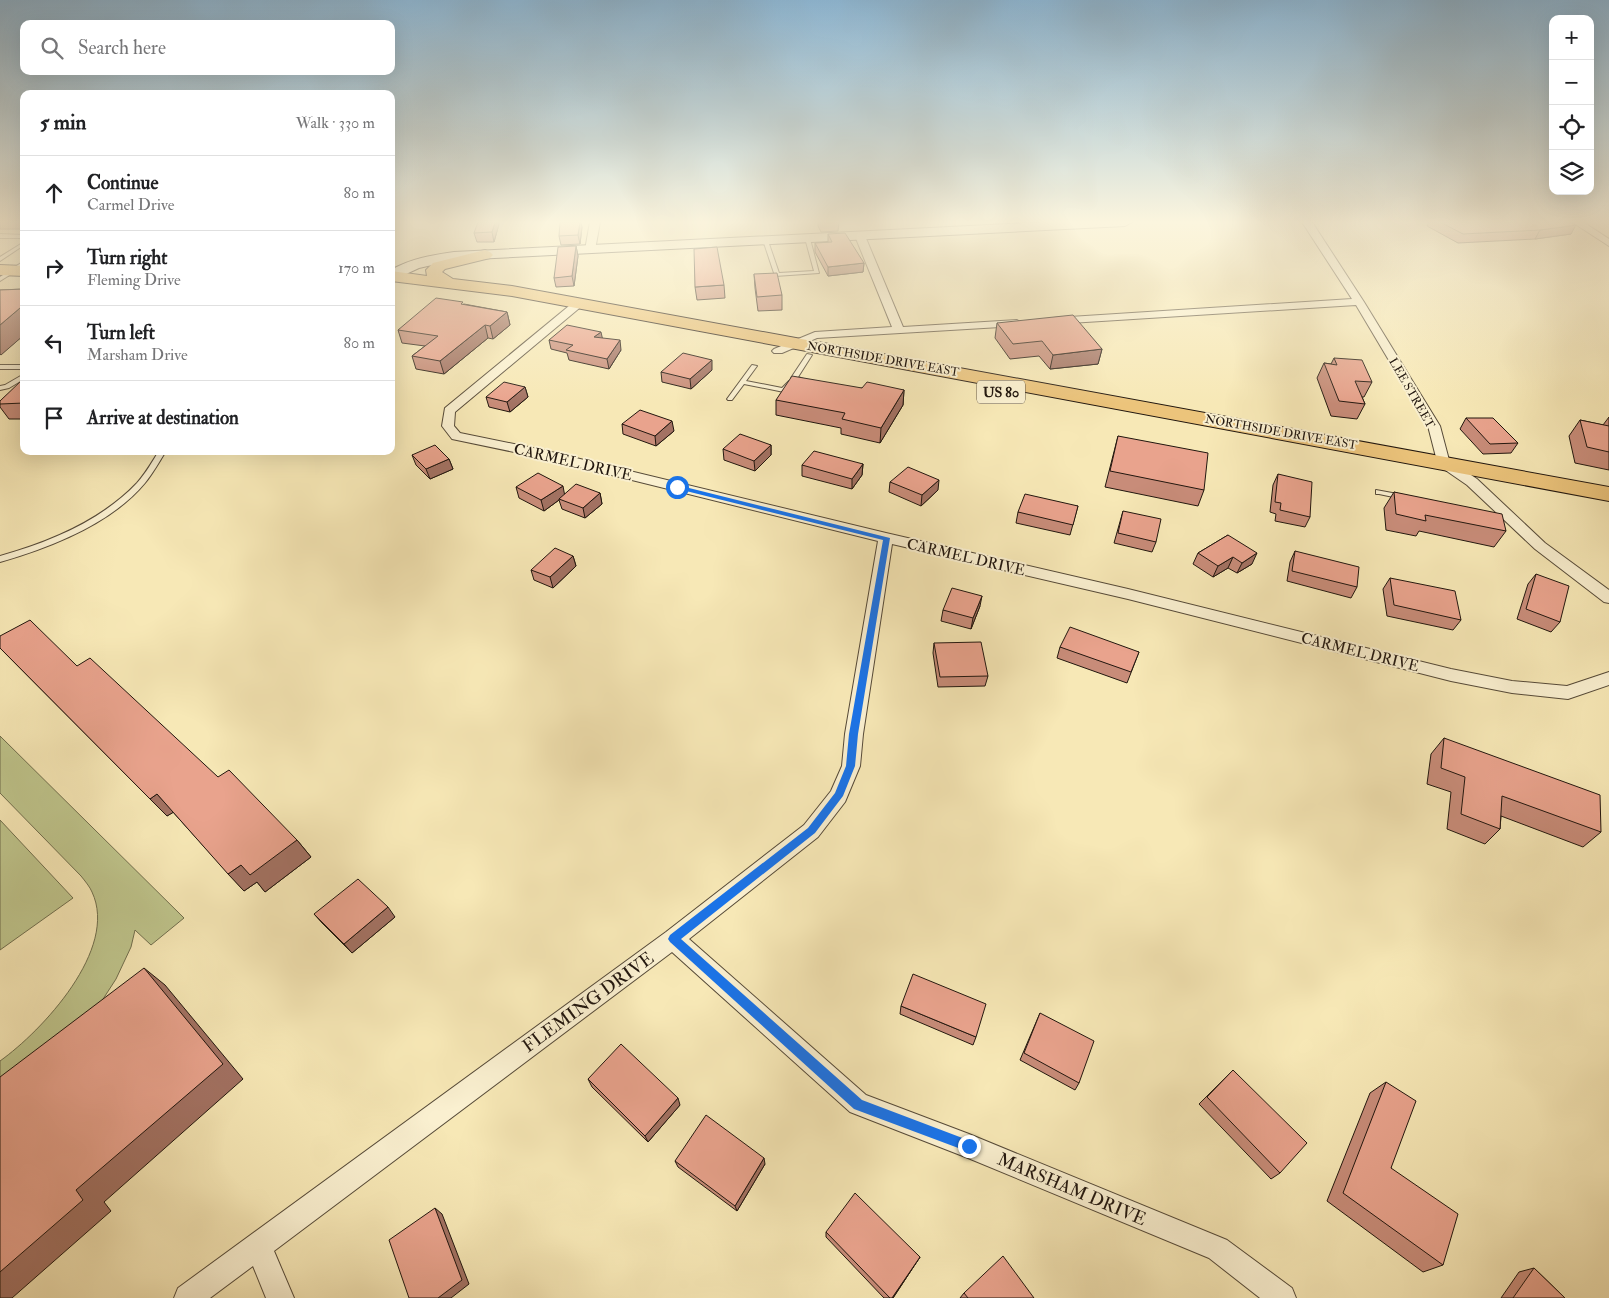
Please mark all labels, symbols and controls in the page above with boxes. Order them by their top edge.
map controls [1549,15,1594,195]
button: + [1549,15,1594,60]
search box [20,20,395,75]
icon: search [38,34,66,62]
text: Search here [78,36,166,60]
button: − [1549,60,1594,105]
button: locate [1549,105,1594,150]
text: 5 min [40,109,86,136]
text: Walk · 330 m [296,113,375,133]
button: layers [1549,150,1594,195]
text: Continue [87,171,158,195]
icon: ahead [40,179,68,207]
text: 80 m [344,183,375,203]
text: Carmel Drive [87,195,174,215]
text: Turn right [87,246,167,270]
icon: right [40,254,68,282]
text: 170 m [338,258,375,278]
text: Fleming Drive [87,270,181,290]
text: Turn left [87,321,155,345]
icon: left [40,329,68,357]
text: 80 m [344,333,375,353]
street label: NORTHSIDE DRIVE EAST [806,339,960,380]
text: Marsham Drive [87,345,188,365]
street label: LEE STREET [1385,355,1438,431]
road number: US 80 [977,381,1025,404]
icon: arrive [40,404,68,432]
text: Arrive at destination [87,406,239,430]
street label: NORTHSIDE DRIVE EAST [1204,412,1358,453]
street label: CARMEL DRIVE [512,440,634,485]
route start [666,476,689,499]
street label: CARMEL DRIVE [905,535,1027,580]
street label: CARMEL DRIVE [1299,629,1421,676]
street label: FLEMING DRIVE [518,947,659,1058]
route end [958,1135,981,1158]
street label: MARSHAM DRIVE [994,1148,1150,1231]

